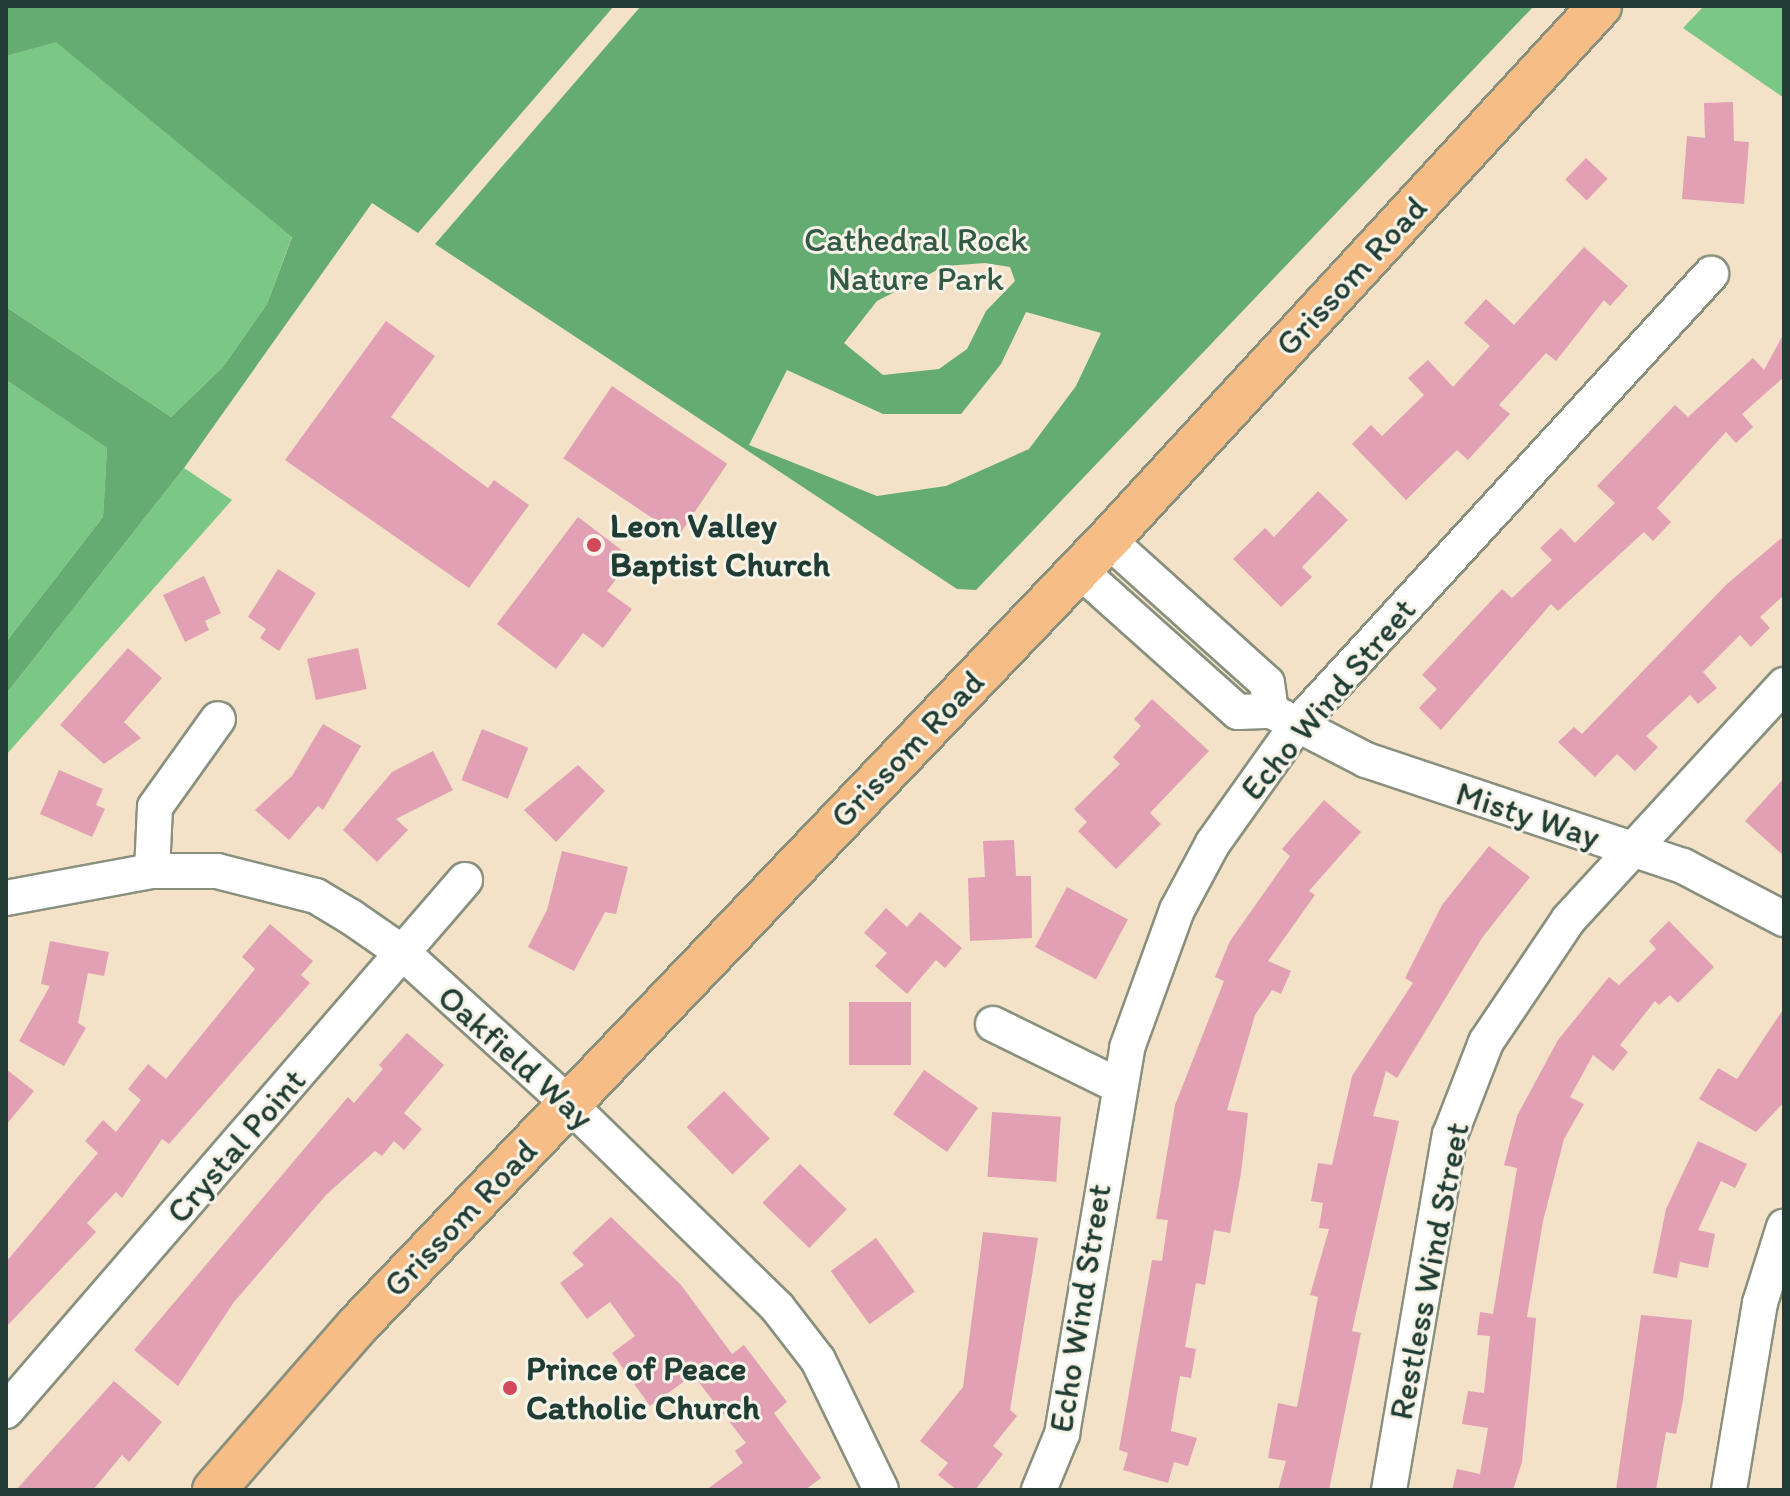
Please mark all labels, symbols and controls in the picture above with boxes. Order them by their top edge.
street label: Grissom Road [1267,188,1435,364]
park label: Cathedral Rock Nature Park [804,219,1028,298]
place label: Leon Valley Baptist Church [610,505,831,584]
marker: Leon Valley Baptist Church [585,536,603,554]
street label: Echo Wind Street [1232,590,1424,808]
street label: Grissom Road [822,662,992,836]
street label: Misty Way [1451,773,1605,857]
street label: Oakfield Way [430,977,602,1137]
street label: Crystal Point [158,1061,314,1231]
street label: Restless Wind Street [1380,1119,1478,1423]
street label: Grissom Road [375,1131,545,1305]
street label: Echo Wind Street [1040,1181,1120,1435]
place label: Prince of Peace Catholic Church [526,1348,761,1428]
marker: Prince of Peace Catholic Church [501,1379,519,1397]

